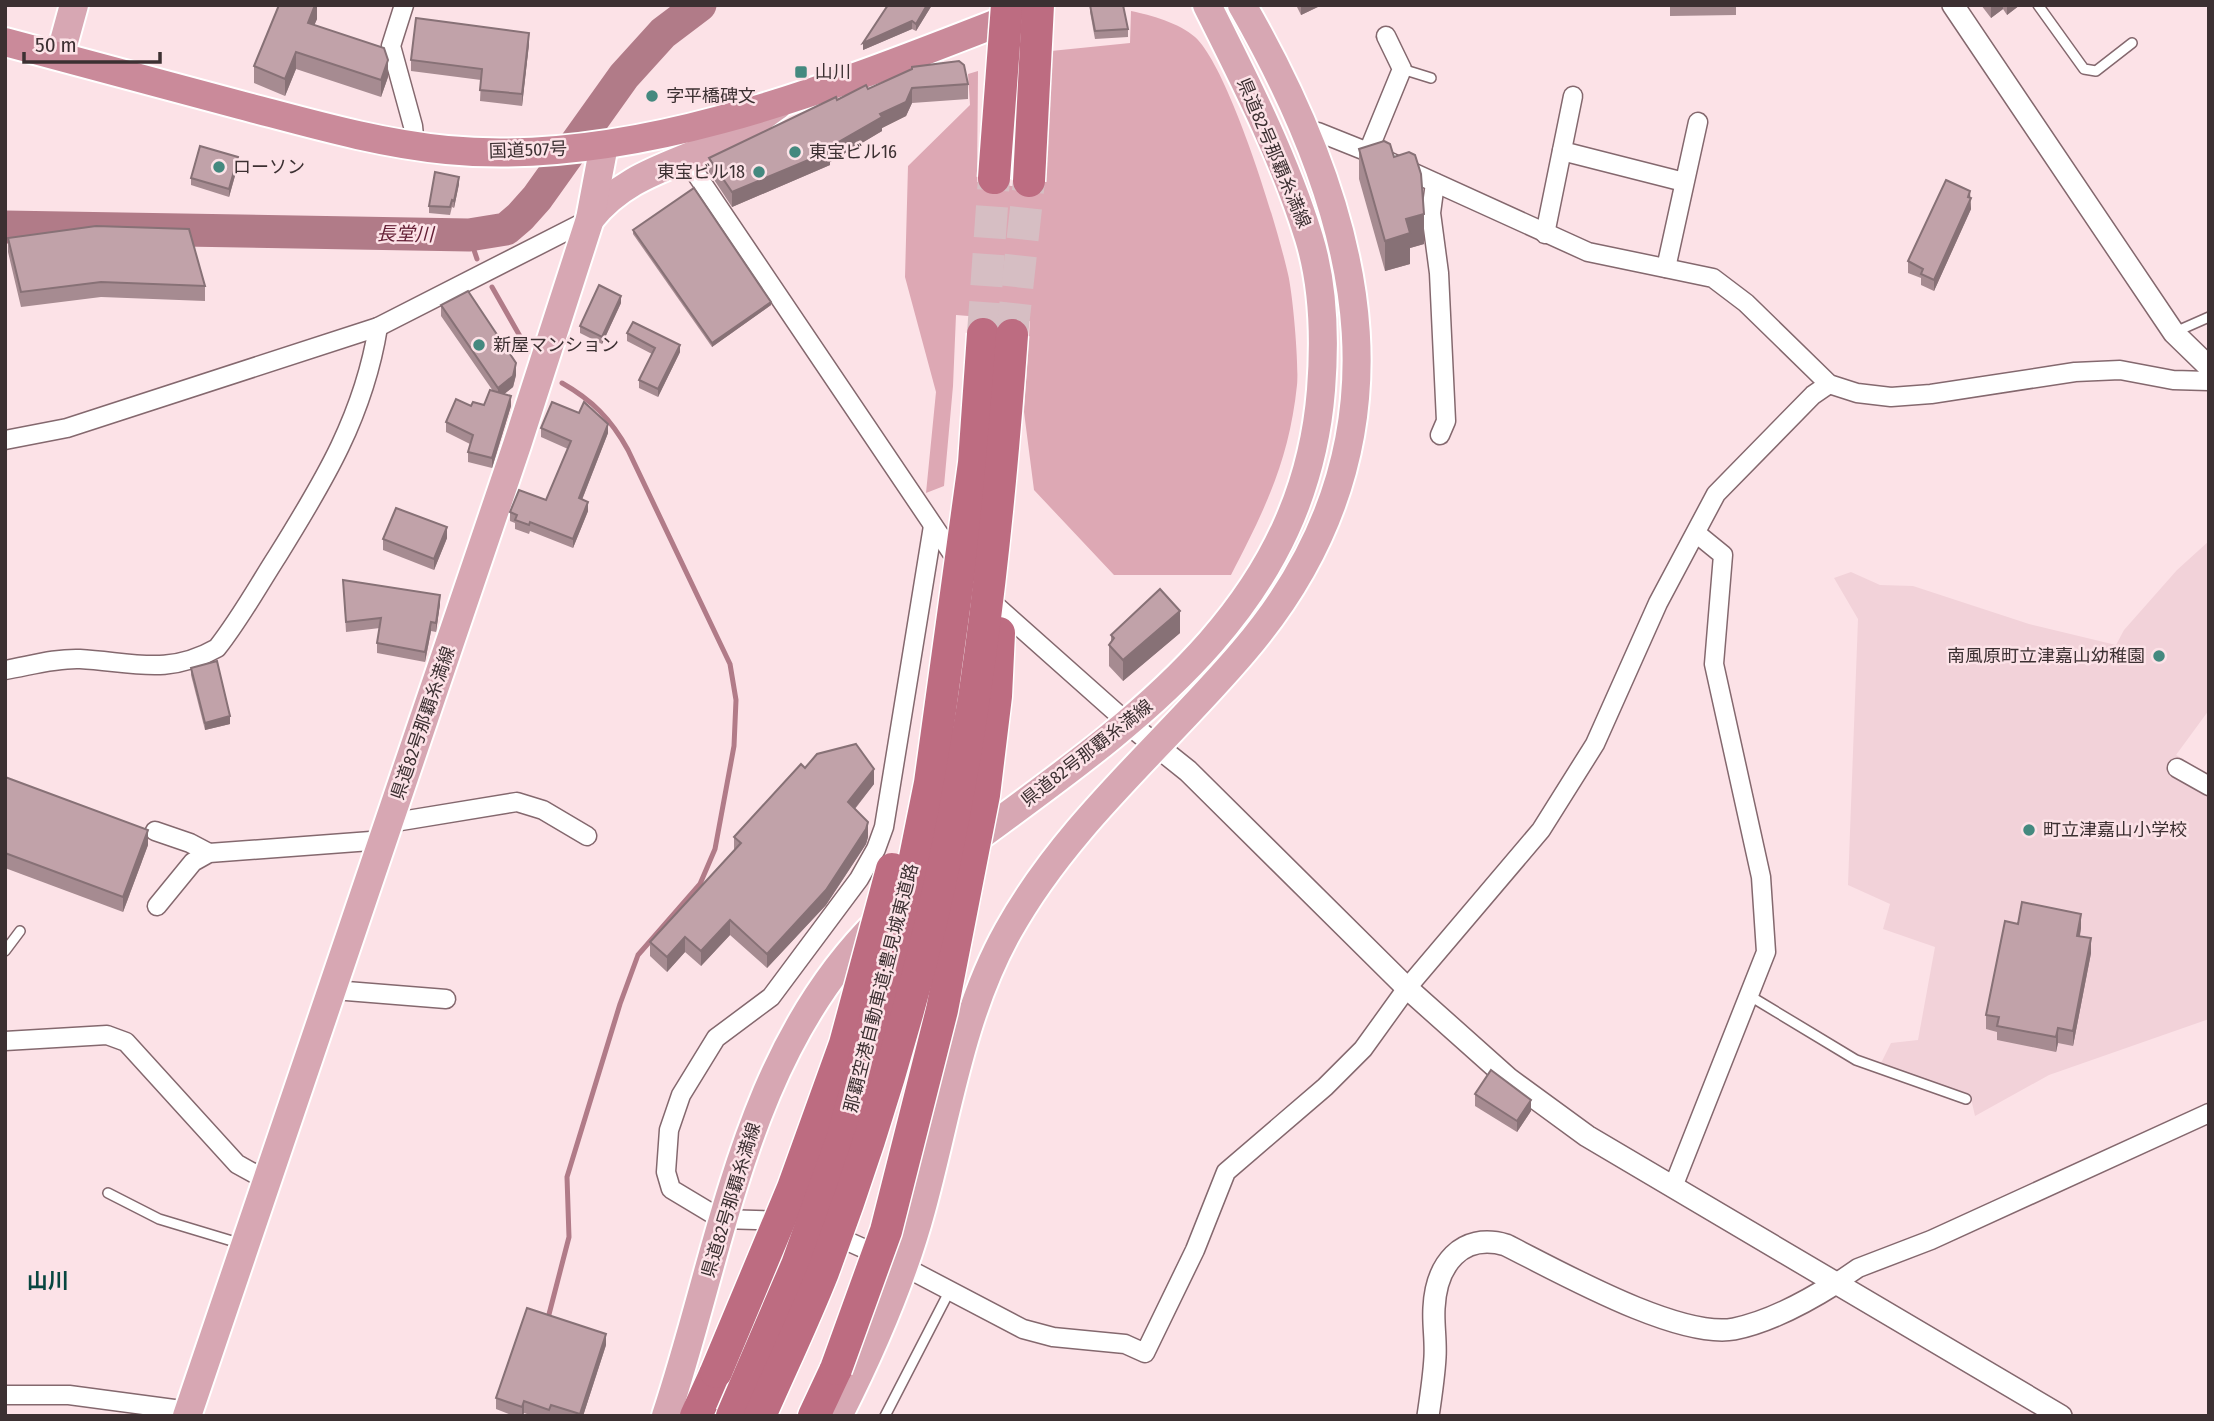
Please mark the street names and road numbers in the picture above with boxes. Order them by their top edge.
street label: 県道82号那覇糸満線 [1232,75,1316,231]
street label: 国道507号 [488,138,568,162]
street label: 県道82号那覇糸満線 [386,643,460,803]
street label: 県道82号那覇糸満線 [1017,695,1157,811]
street label: 那覇空港自動車道;豊見城東道路 [839,861,923,1115]
street label: 県道82号那覇糸満線 [697,1120,765,1280]

